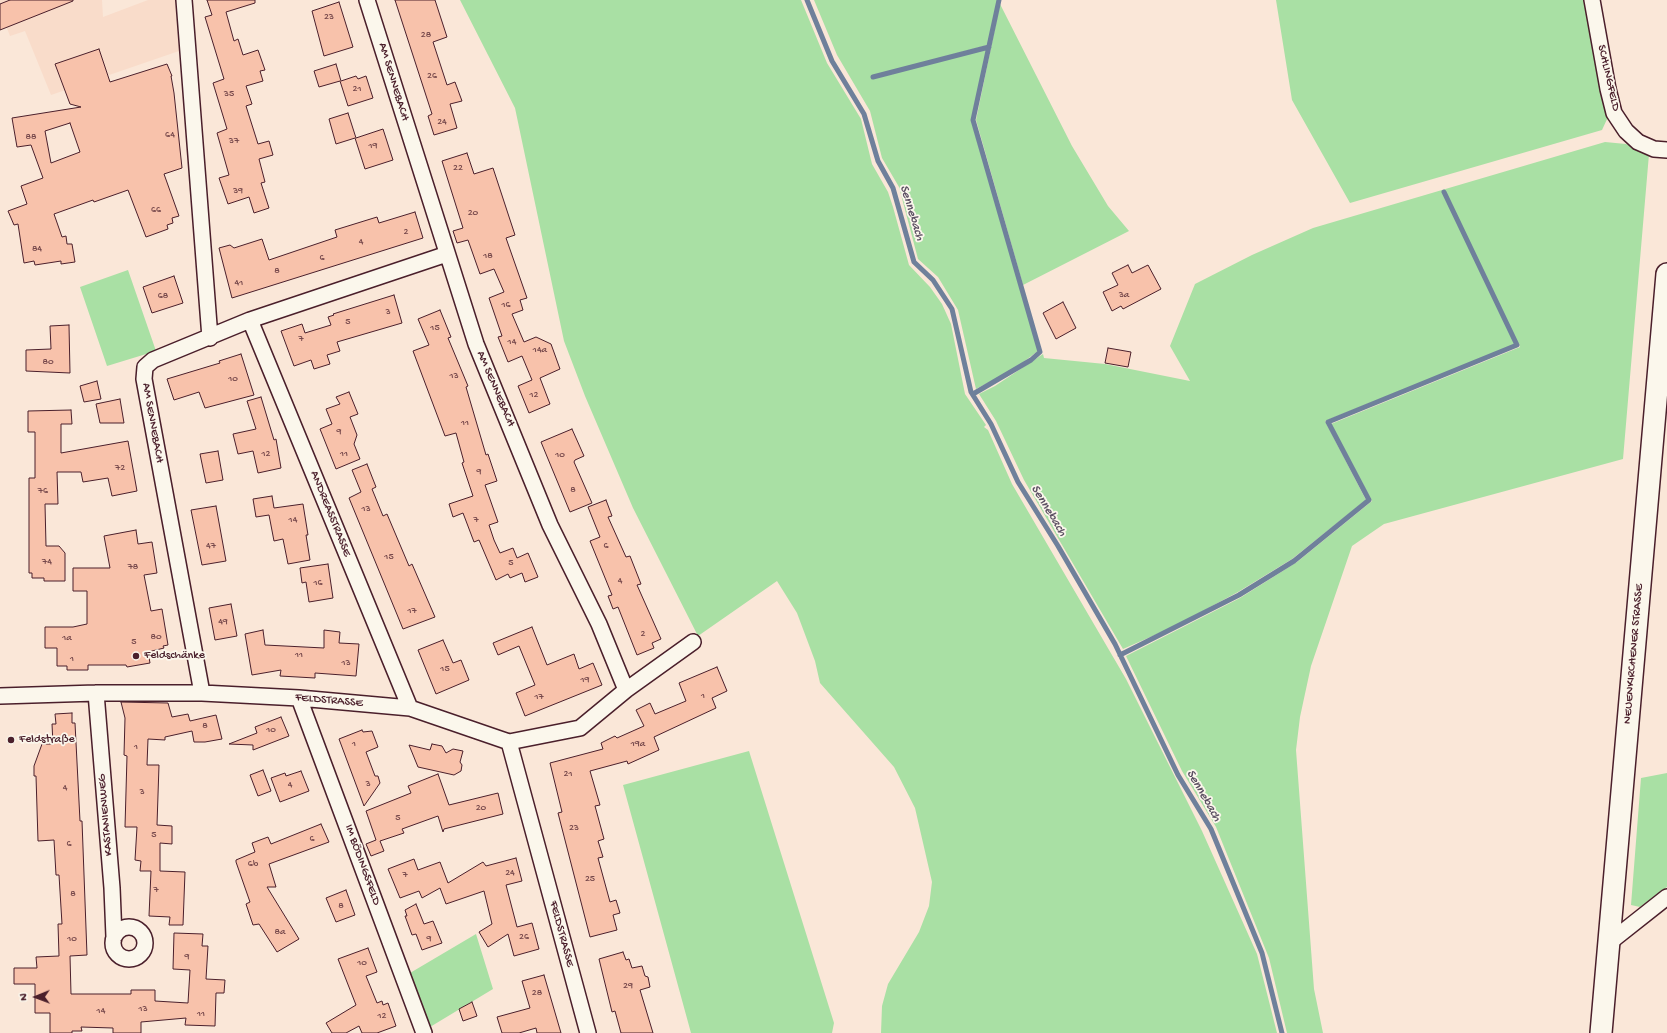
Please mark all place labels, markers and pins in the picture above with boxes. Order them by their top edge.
place label: Feldschänke [144,649,205,663]
marker: Feldschänke [131,651,141,661]
place label: Feldstraße [19,733,75,747]
marker: Feldstraße [6,735,16,745]

